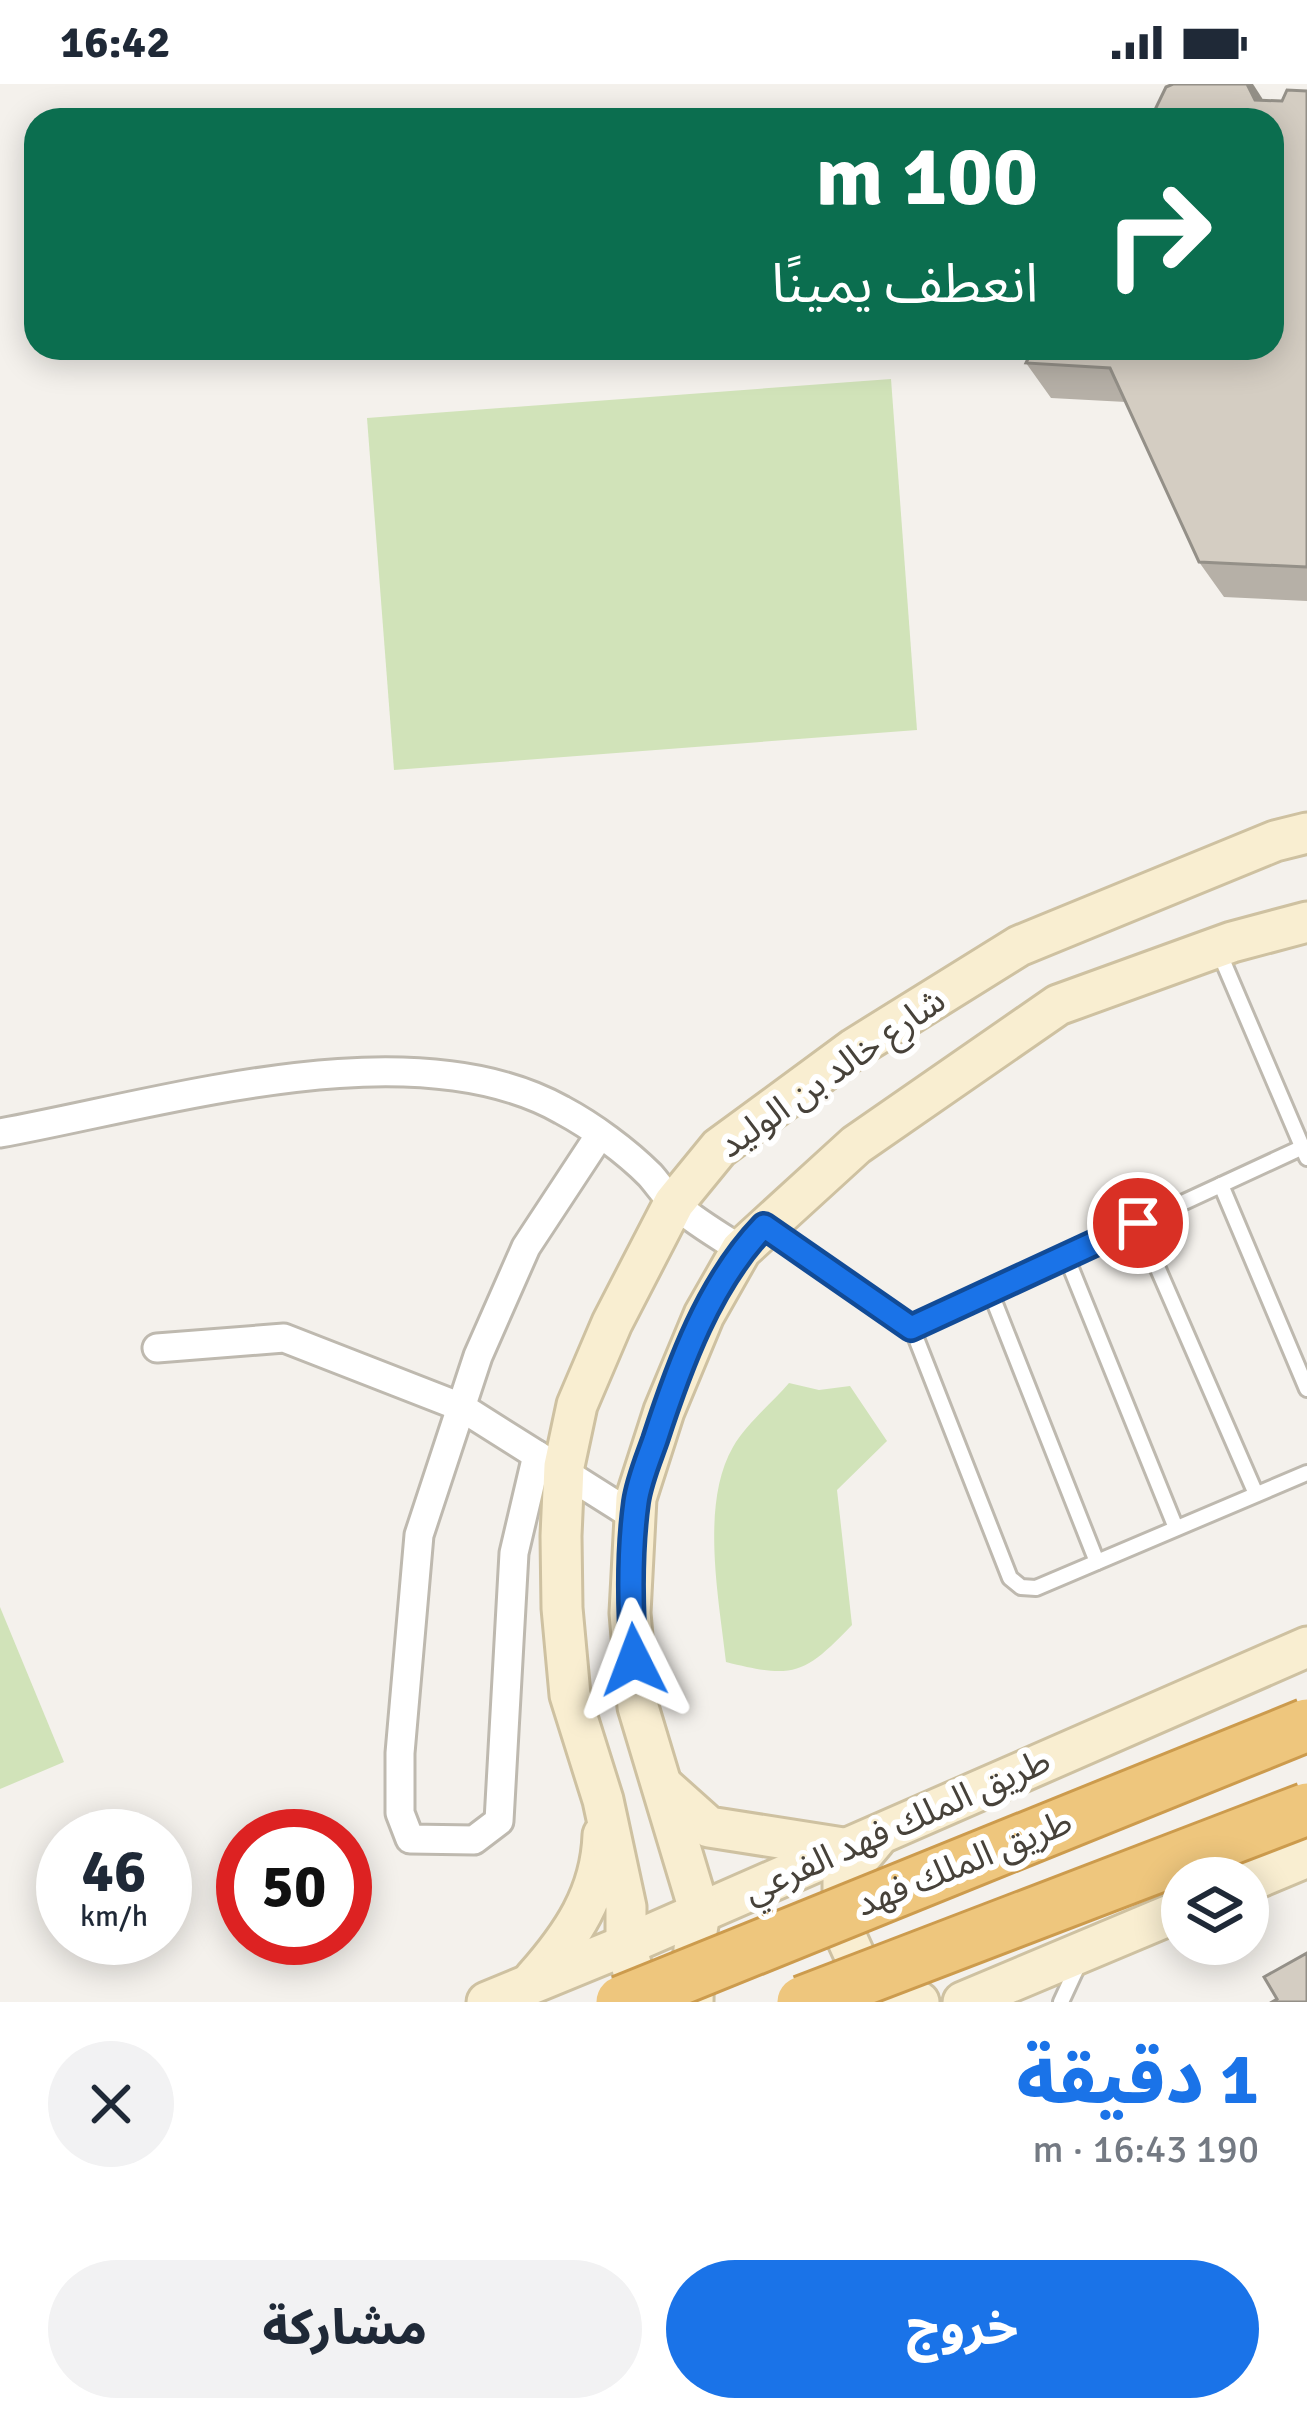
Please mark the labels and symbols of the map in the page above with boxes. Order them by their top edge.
street label: شارع خالد بن الوليد [710,978,956,1170]
pin [1087,1172,1189,1274]
position arrow [571,1597,697,1723]
street label: طريق الملك فهد الفرعي [737,1739,1057,1913]
street label: طريق الملك فهد [850,1800,1078,1926]
speed limit sign: 50 [216,1809,372,1965]

